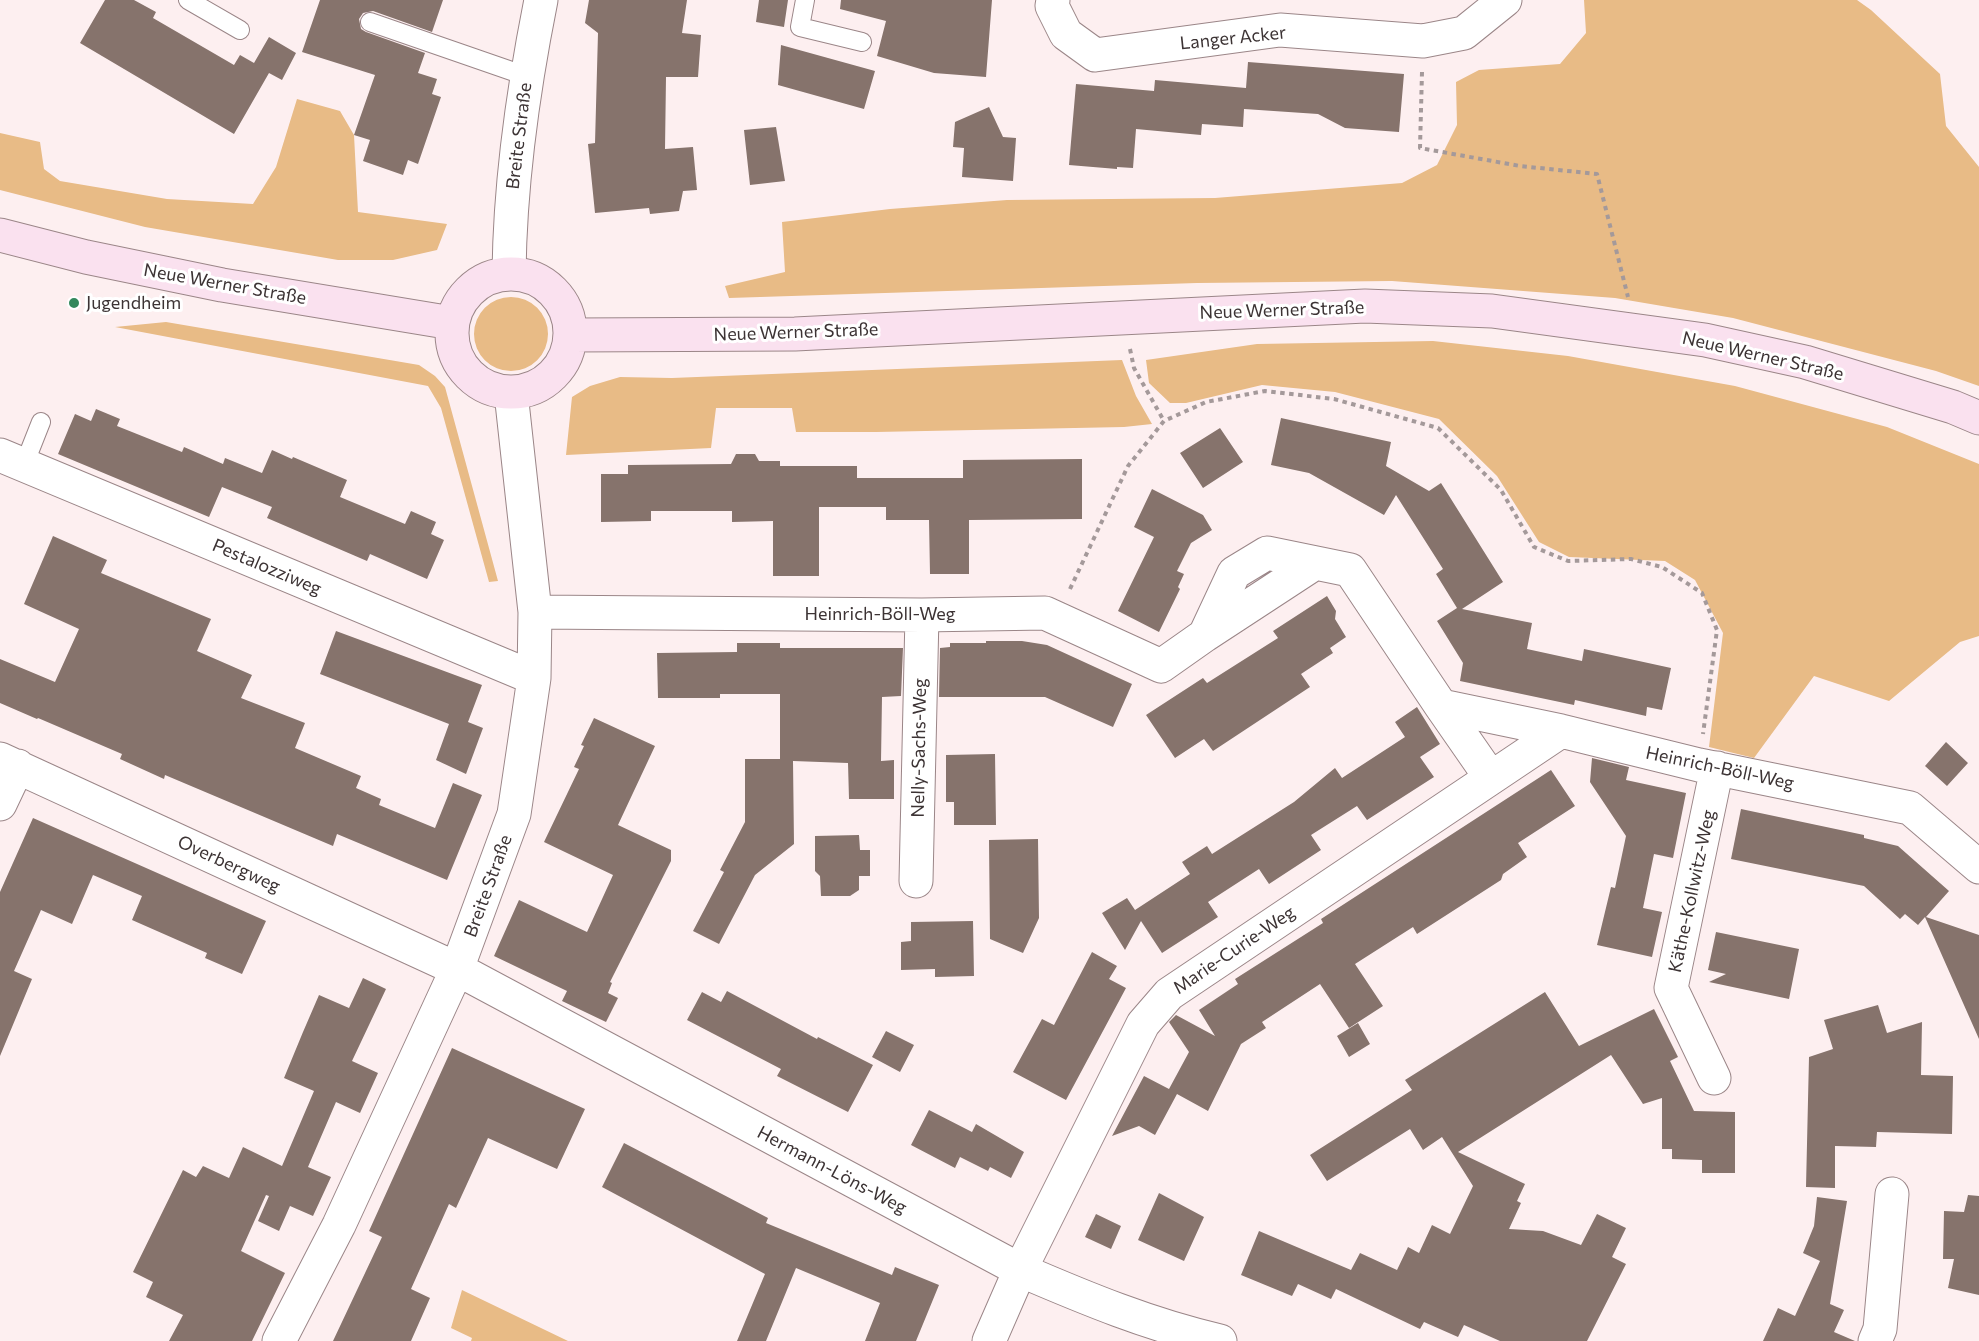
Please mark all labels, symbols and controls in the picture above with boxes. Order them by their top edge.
street label: Langer Acker [1179,22,1287,54]
street label: Breite Straße [502,81,536,191]
street label: Neue Werner Straße [142,259,308,309]
place label: Jugendheim [86,292,181,314]
marker: Jugendheim [67,296,81,310]
street label: Neue Werner Straße [1199,296,1365,324]
street label: Neue Werner Straße [713,318,879,346]
street label: Neue Werner Straße [1680,327,1846,385]
street label: Pestalozziweg [209,534,325,600]
street label: Heinrich-Böll-Weg [804,603,956,625]
street label: Nelly-Sachs-Weg [907,678,931,818]
street label: Heinrich-Böll-Weg [1644,742,1796,794]
street label: Käthe-Kollwitz-Weg [1664,808,1720,974]
street label: Overbergweg [174,831,284,897]
street label: Breite Straße [459,832,517,940]
street label: Marie-Curie-Weg [1169,901,1299,999]
street label: Hermann-Löns-Weg [754,1121,910,1219]

